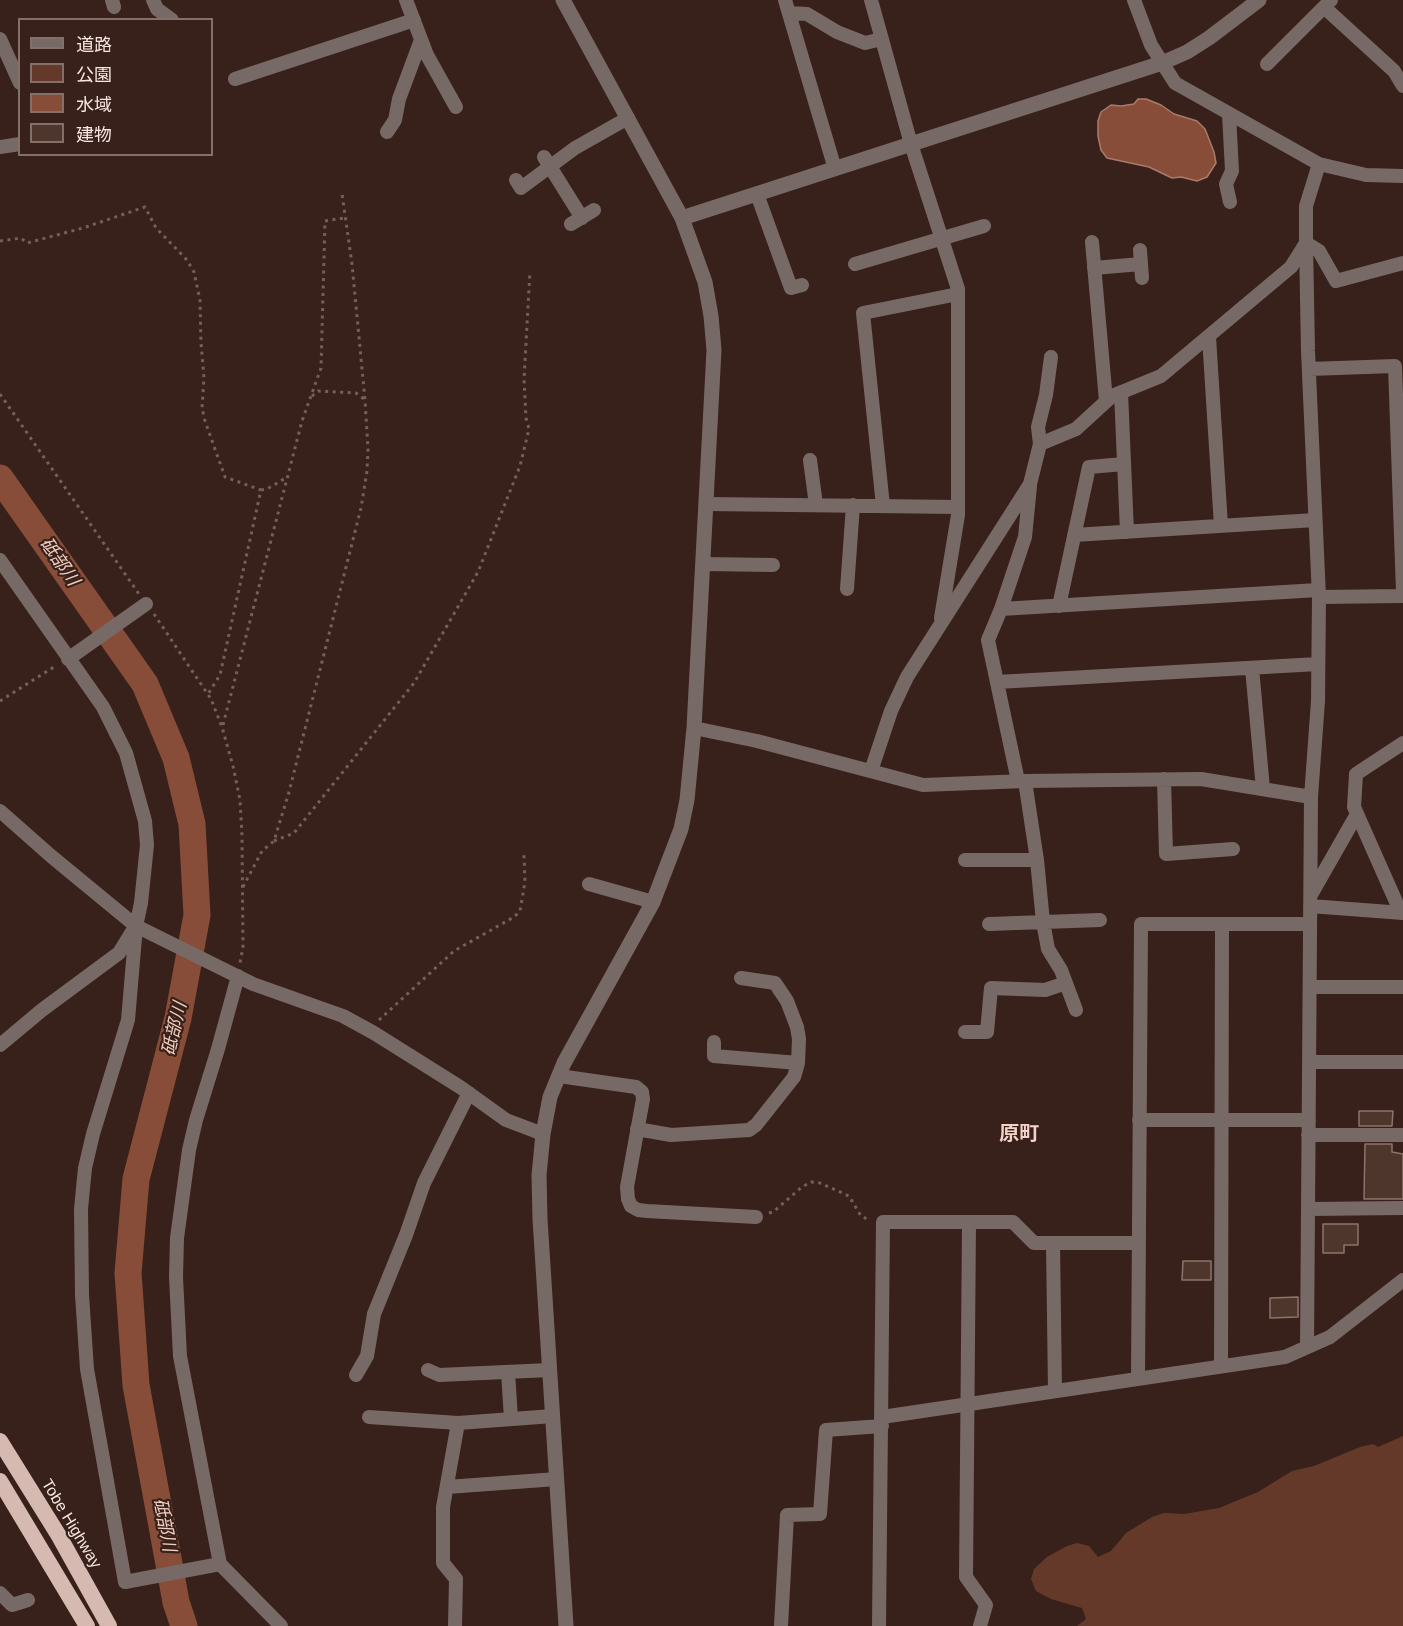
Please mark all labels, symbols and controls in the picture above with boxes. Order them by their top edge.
legend [18,18,213,156]
text: 道路 [76,35,112,55]
text: 公園 [76,65,112,85]
text: 水域 [76,95,112,115]
text: 建物 [76,125,112,145]
water label: 砥部川 [35,534,83,590]
water label: 砥部川 [158,1000,192,1058]
district label: 原町 [999,1122,1039,1146]
street label: Tobe Highway [37,1476,105,1572]
water label: 砥部川 [148,1496,180,1554]

